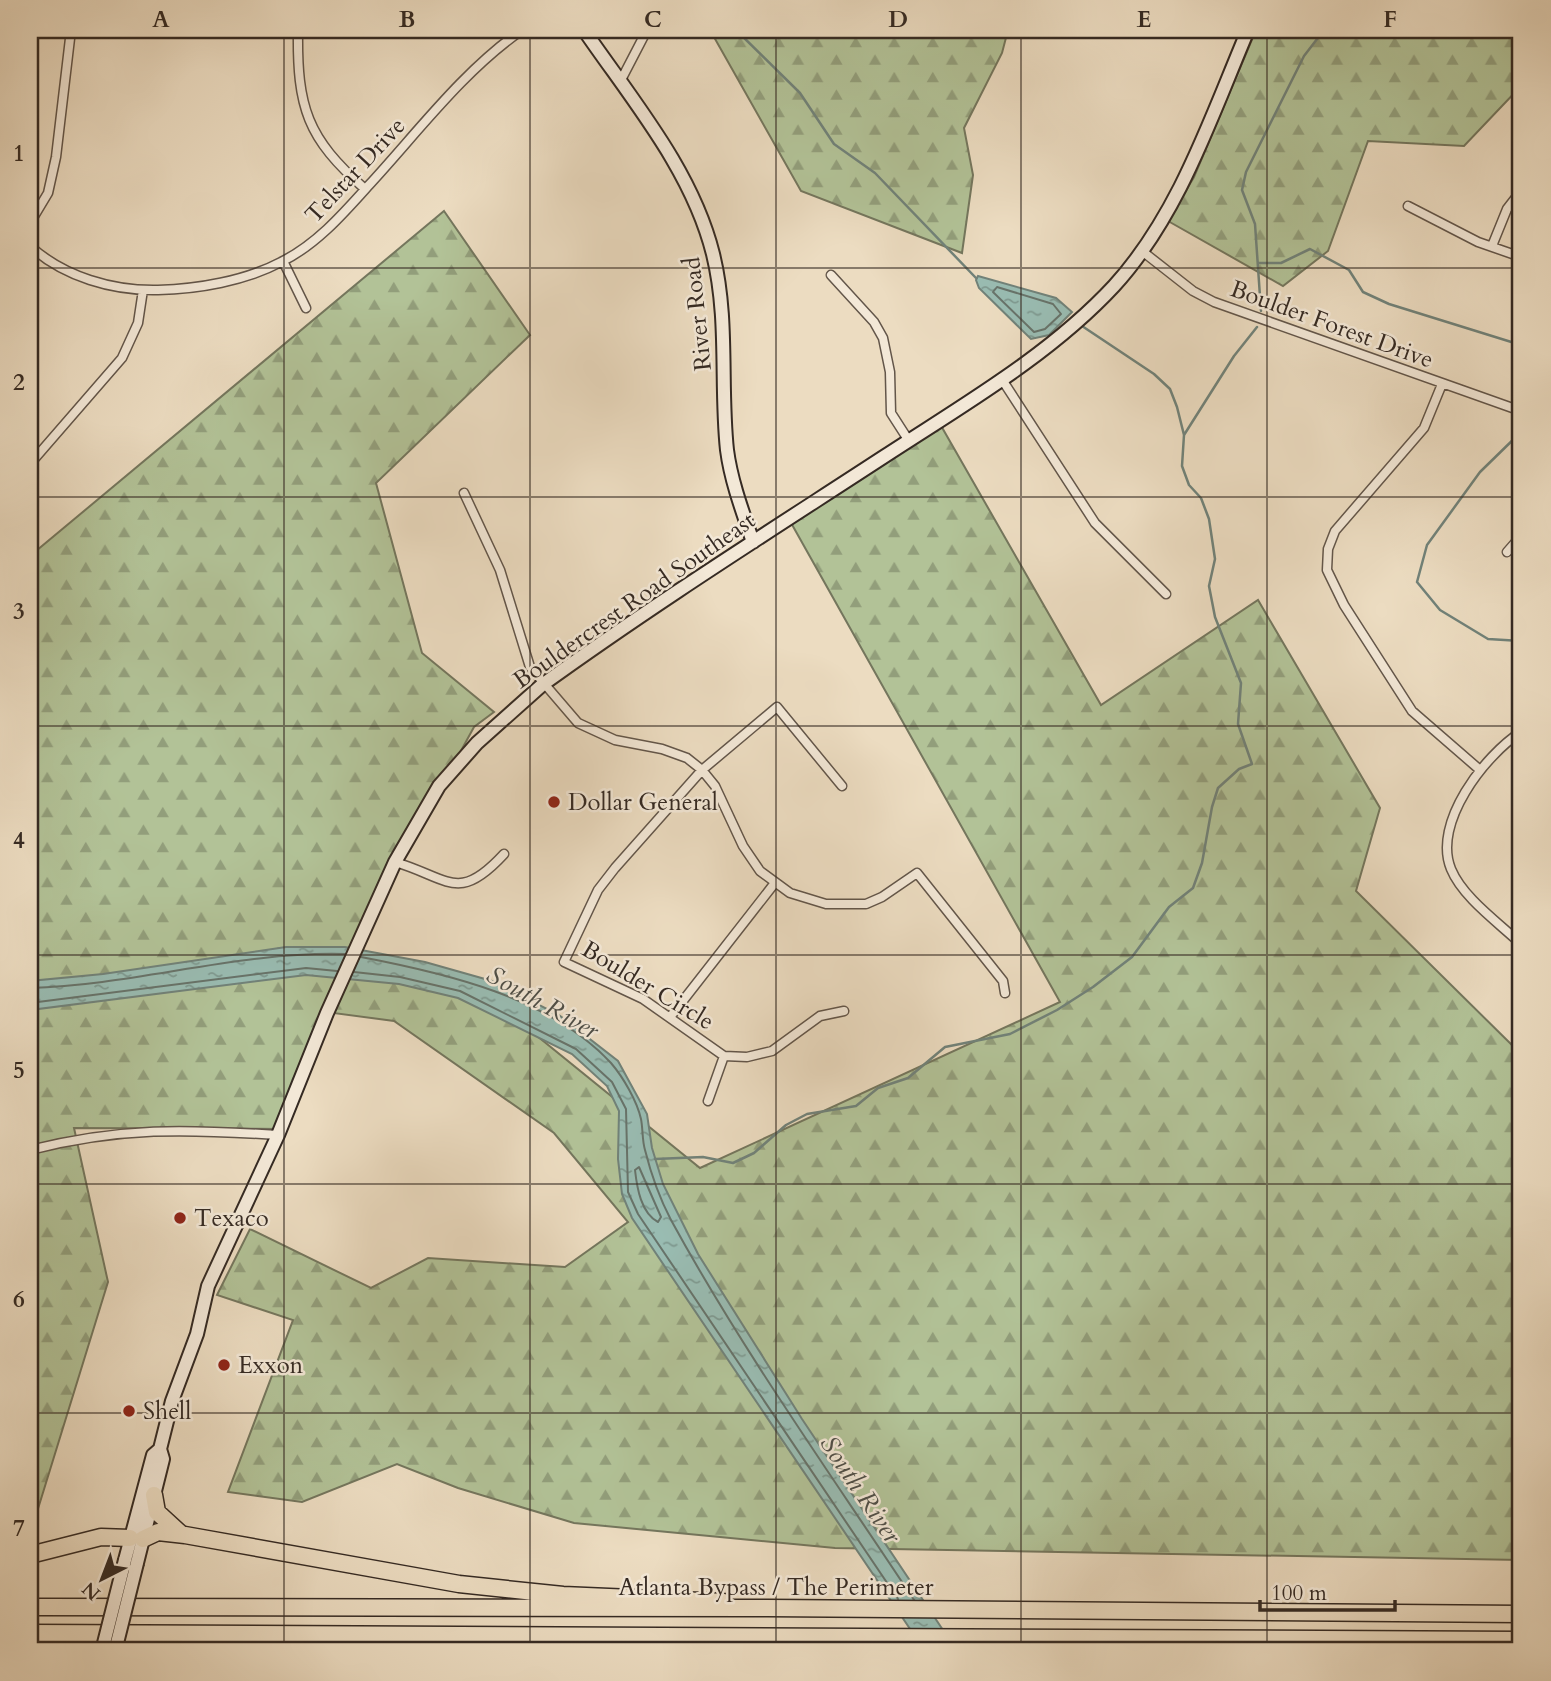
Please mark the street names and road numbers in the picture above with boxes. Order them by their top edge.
street label: Telstar Drive [298,110,413,231]
street label: River Road [675,255,720,373]
street label: Boulder Forest Drive [1226,272,1438,377]
street label: Bouldercrest Road Southeast [507,504,762,697]
street label: Boulder Circle [575,933,720,1038]
street label: Atlanta Bypass / The Perimeter [618,1571,934,1604]

